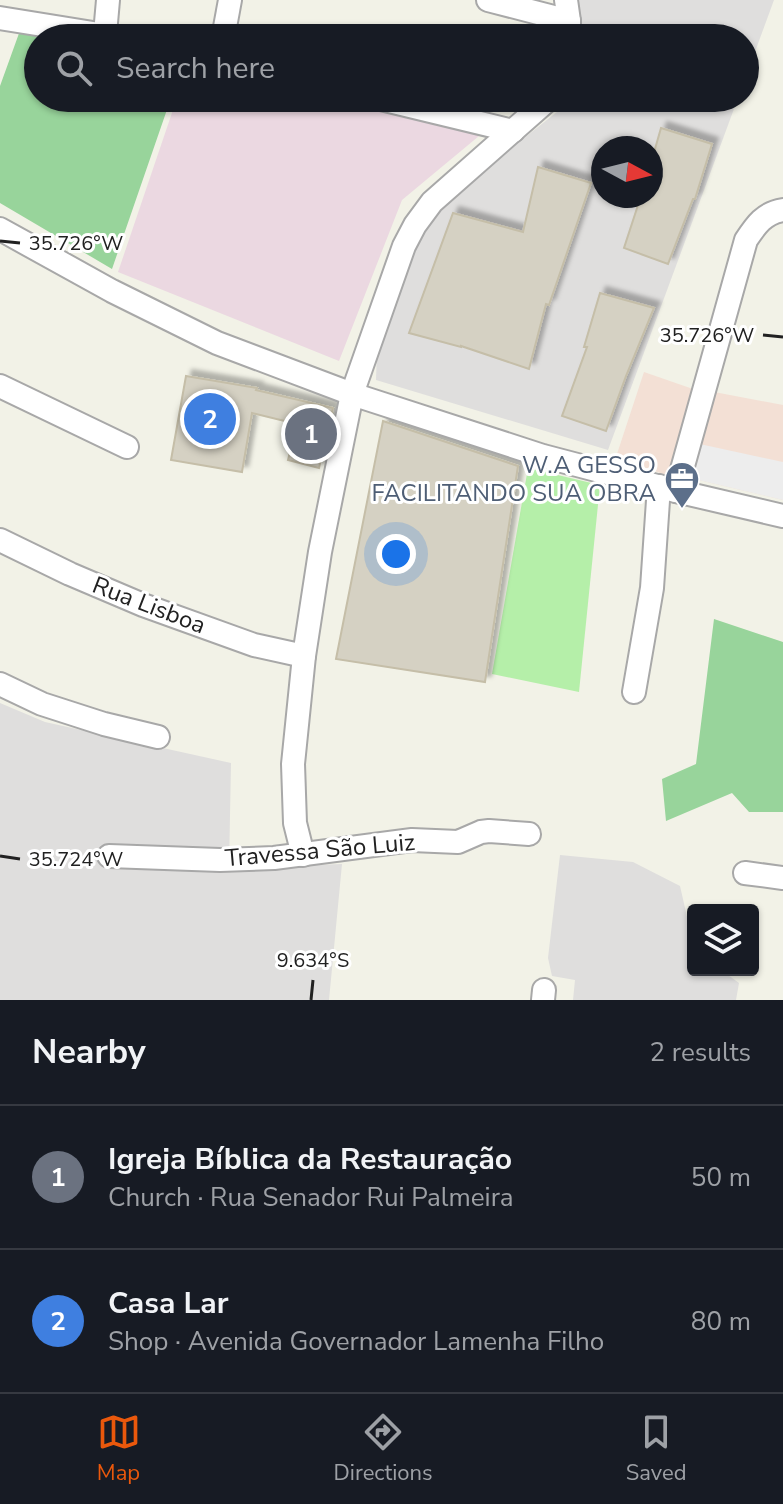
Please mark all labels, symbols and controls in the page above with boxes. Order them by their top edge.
search box [24,24,759,112]
icon: search [52,46,96,90]
text: Search here [116,48,275,89]
north arrow [591,136,663,208]
text: 35.726°W [29,230,123,257]
text: 35.726°W [660,322,754,349]
pin: 2 [184,389,236,449]
pin: 1 [285,404,337,464]
place label: W.A GESSO FACILITANDO SUA OBRA [372,449,656,509]
office icon: W.A GESSO FACILITANDO SUA OBRA [663,460,701,510]
your location [376,534,416,574]
street label: Rua Lisboa [88,569,210,641]
street label: Travessa São Luiz [224,826,416,874]
text: 35.724°W [29,846,123,873]
map controls [687,904,759,976]
button: layers [687,904,759,976]
text: 9.634°S [277,947,349,974]
text: Nearby [32,1029,146,1075]
text: 2 results [650,1035,751,1070]
text: Igreja Bíblica da Restauração [108,1139,512,1180]
text: 1 [50,1160,66,1195]
text: 50 m [691,1160,751,1195]
text: Church · Rua Senador Rui Palmeira [108,1180,514,1215]
text: Casa Lar [108,1283,228,1324]
text: 2 [50,1304,66,1339]
text: 80 m [691,1304,751,1339]
text: Shop · Avenida Governador Lamenha Filho [108,1324,604,1359]
tab: Map [97,1410,141,1488]
tab: Directions [334,1410,433,1488]
tab: Saved [626,1410,686,1488]

